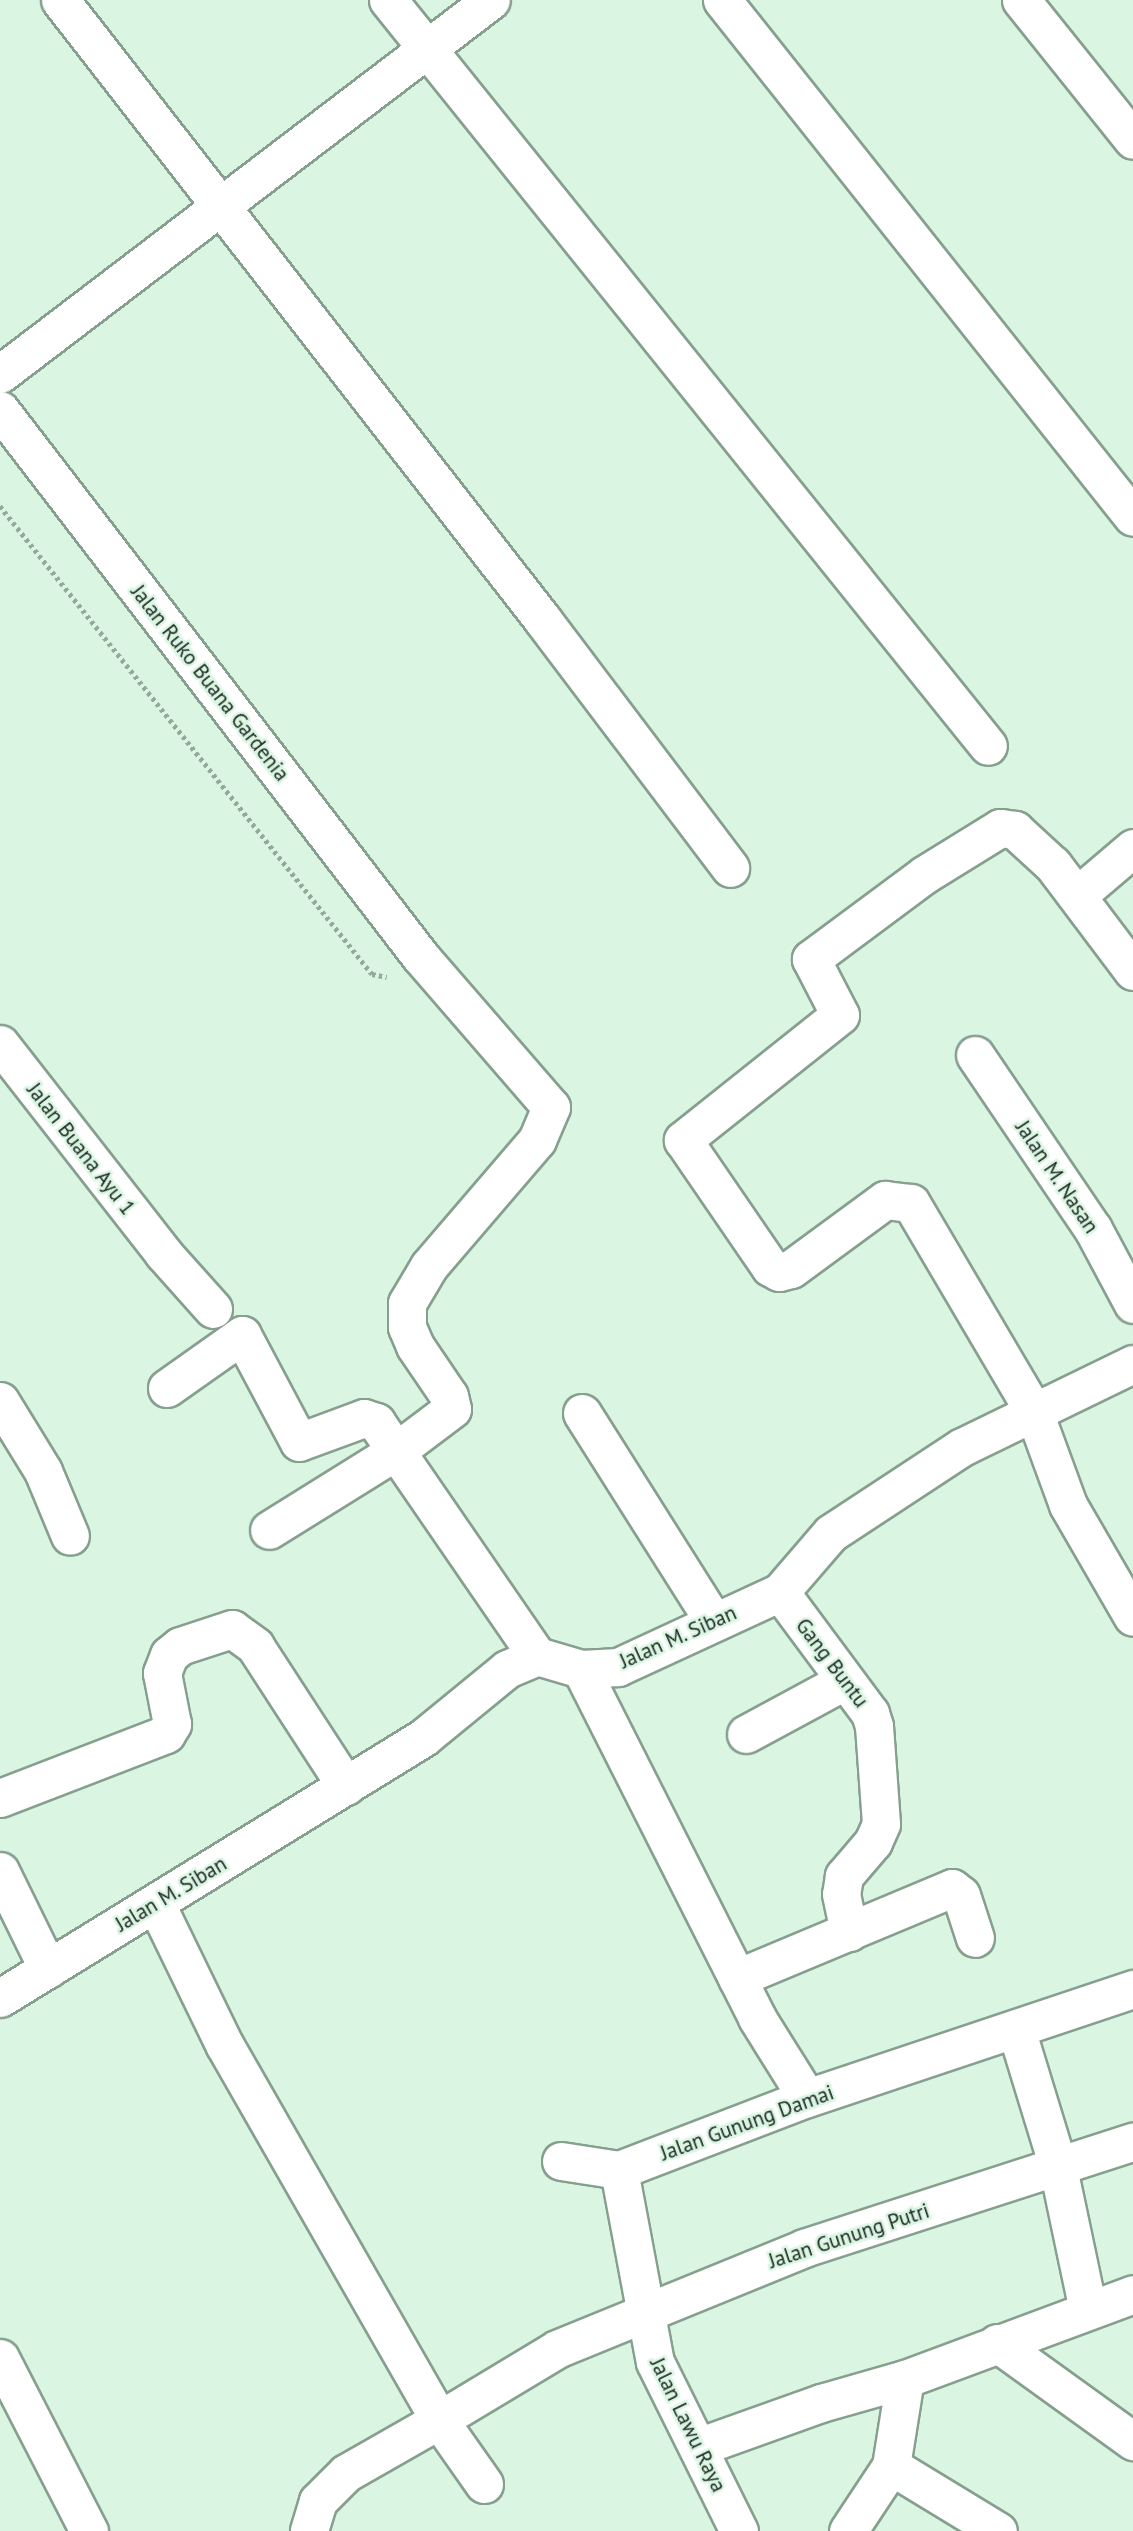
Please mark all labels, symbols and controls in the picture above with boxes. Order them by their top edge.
street label: Jalan Ruko Buana Gardenia [126,580,294,786]
street label: Jalan Buana Ayu 1 [21,1078,141,1220]
street label: Jalan M. Nasan [1010,1115,1104,1239]
street label: Jalan M. Siban [615,1600,741,1674]
street label: Gang Buntu [790,1613,874,1713]
street label: Jalan M. Siban [110,1851,232,1937]
street label: Jalan Gunung Damai [657,2080,837,2166]
street label: Jalan Gunung Putri [765,2198,933,2274]
street label: Jalan Lawu Raya [645,2354,731,2496]

